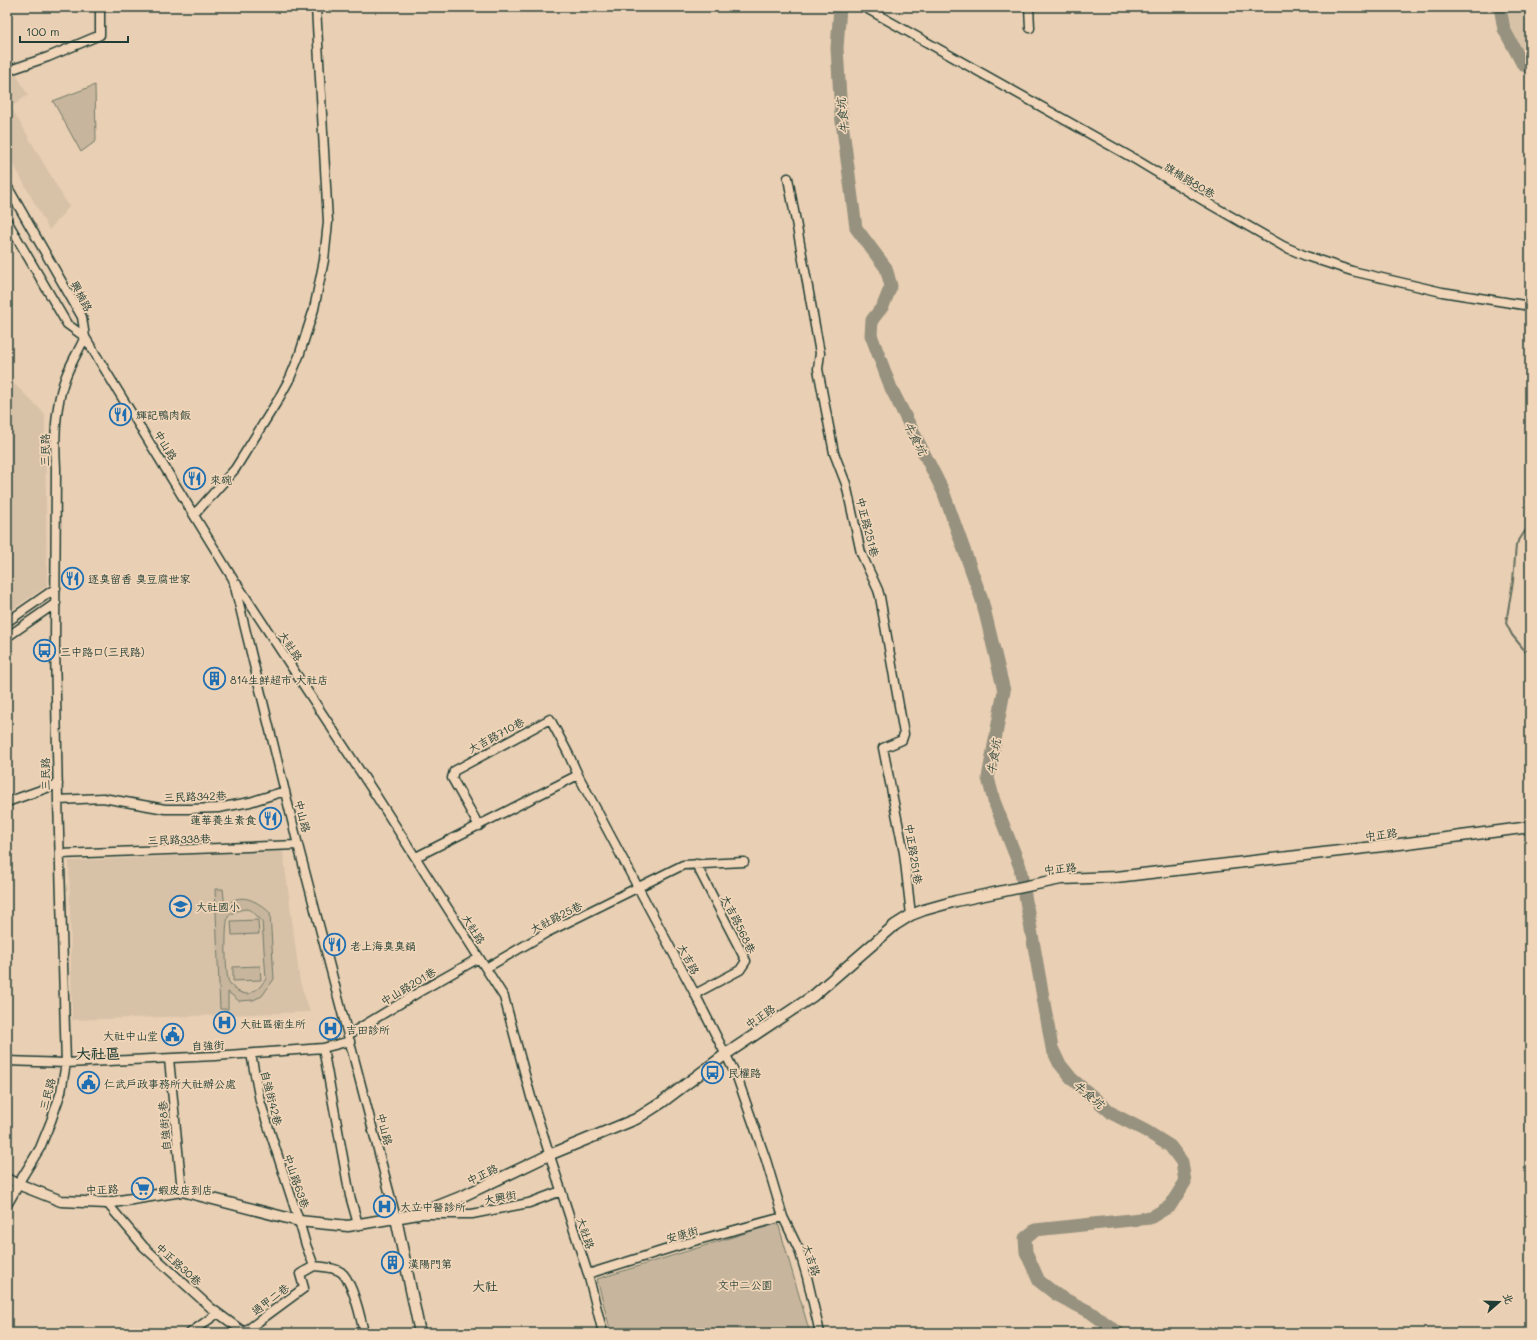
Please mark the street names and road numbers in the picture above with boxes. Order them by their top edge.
street label: 旗楠路80巷 [1162,159,1218,201]
street label: 興楠路 [68,278,96,314]
street label: 中山路 [151,427,181,463]
street label: 三民路 [37,434,52,467]
street label: 中正路251巷 [853,495,883,559]
street label: 大社路 [276,628,306,664]
street label: 大吉路710巷 [465,714,527,756]
street label: 三民路 [37,757,53,791]
street label: 三民路342巷 [163,787,227,805]
street label: 中山路 [292,798,314,834]
street label: 中正路251巷 [902,822,926,886]
street label: 中正路 [1364,825,1398,843]
street label: 三民路338巷 [147,830,211,848]
street label: 中正路 [1043,859,1077,877]
street label: 大吉路568巷 [718,892,760,956]
street label: 大社路25巷 [527,897,585,937]
street label: 大社路 [459,911,489,947]
street label: 大吉路 [675,941,703,977]
street label: 中山路201巷 [378,964,438,1008]
street label: 中正路 [742,1001,778,1031]
street label: 自強街 [191,1037,226,1053]
street label: 自強街42巷 [258,1069,286,1127]
street label: 三民路 [35,1076,59,1112]
street label: 自強街8巷 [154,1100,174,1152]
street label: 中山路 [373,1111,397,1147]
street label: 中山路63巷 [281,1152,313,1210]
street label: 中正路 [464,1160,500,1188]
street label: 中正路 [85,1181,119,1197]
street label: 大興街 [482,1186,519,1208]
street label: 大社路 [574,1215,598,1251]
street label: 安康街 [664,1222,701,1246]
street label: 中正路30巷 [153,1239,205,1289]
street label: 大吉路 [800,1242,824,1278]
street label: 過甲二巷 [248,1280,292,1318]

